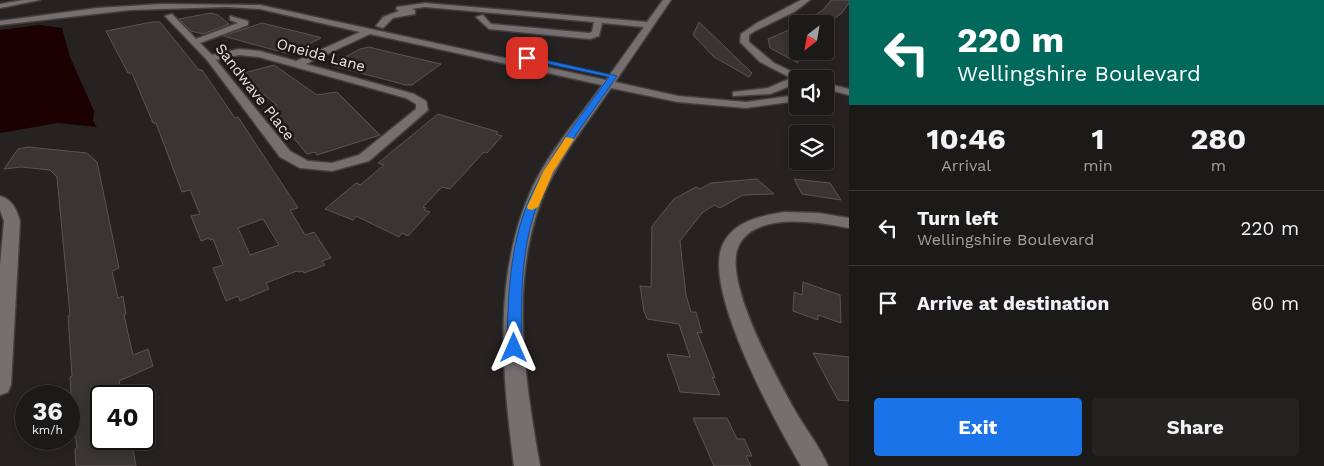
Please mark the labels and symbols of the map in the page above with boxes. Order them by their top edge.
north arrow [789,15,834,60]
street label: Oneida Lane [275,35,367,75]
pin [506,37,548,79]
street label: Sandwave Place [212,40,298,144]
position arrow [487,321,539,373]
speed limit sign: 40 [90,385,155,450]

